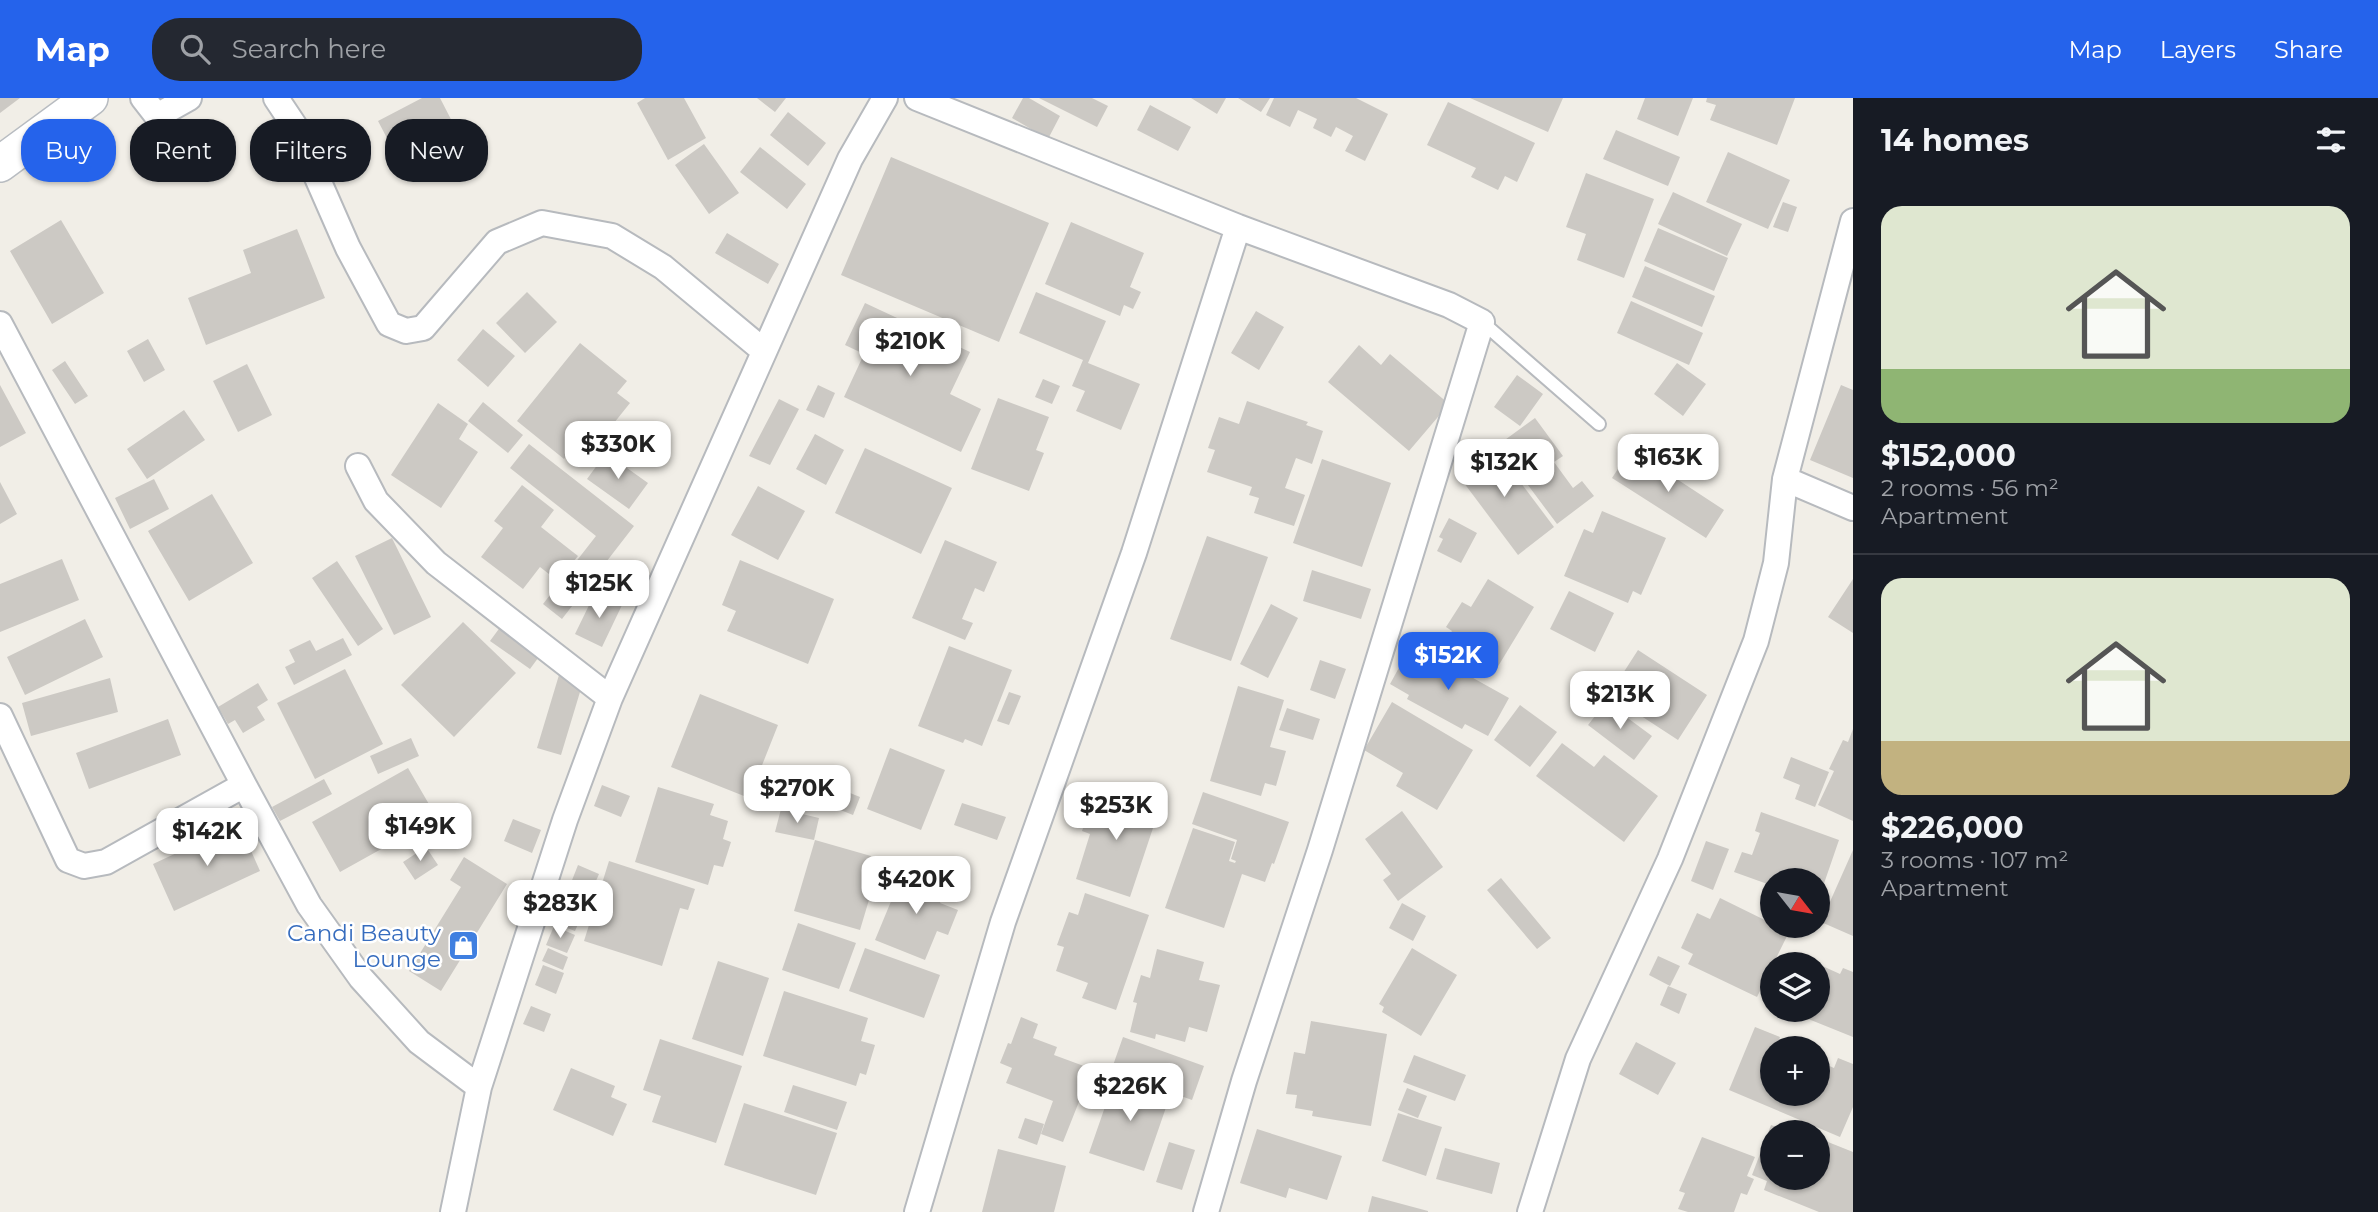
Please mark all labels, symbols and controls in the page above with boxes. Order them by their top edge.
search box [152,18,642,81]
text: Map [35,29,110,69]
icon: search [176,30,214,68]
text: Search here [232,33,386,65]
text: Map [2068,35,2122,64]
text: Layers [2160,35,2236,64]
text: Share [2274,35,2343,64]
chip: Buy [21,119,116,182]
chip: Rent [130,119,236,182]
chip: Filters [250,119,371,182]
chip: New [385,119,488,182]
icon: filters [2312,121,2350,159]
text: 14 homes [1881,122,2029,159]
icon: home [2053,251,2179,377]
pin: $210K [861,318,959,378]
text: $210K [875,327,945,355]
pin: $330K [569,422,667,481]
text: $330K [581,430,655,458]
pin: $163K [1619,434,1717,494]
text: $152,000 [1881,437,2016,474]
pin: $132K [1455,440,1553,499]
text: $163K [1634,443,1702,471]
text: $132K [1470,448,1538,476]
text: 2 rooms · 56 m² [1881,474,2059,502]
text: Apartment [1881,502,2009,530]
pin: $125K [550,560,648,620]
text: $125K [565,569,633,597]
icon: home [2053,623,2179,749]
pin: $152K [1399,632,1497,692]
text: $152K [1414,641,1482,669]
pin: $213K [1571,672,1669,731]
text: $213K [1586,680,1654,708]
pin: $270K [748,766,846,825]
text: $270K [760,774,834,802]
pin: $253K [1067,782,1165,842]
text: $253K [1080,791,1152,819]
pin: $149K [371,804,469,863]
pin: $142K [158,808,256,868]
text: $226,000 [1881,809,2024,846]
text: $149K [385,812,455,840]
text: $142K [172,817,242,845]
text: 3 rooms · 107 m² [1881,846,2068,874]
pin: $420K [867,856,965,916]
text: $420K [878,865,954,893]
north arrow [1760,868,1830,938]
map controls [1760,868,1830,1190]
text: Apartment [1881,874,2009,902]
pin: $283K [511,880,609,940]
text: $283K [523,889,597,917]
place label: Candi Beauty Lounge [287,919,442,973]
shop icon: Candi Beauty Lounge [447,929,481,963]
button: layers [1760,952,1830,1022]
button: + [1760,1036,1830,1106]
pin: $226K [1081,1063,1179,1123]
text: $226K [1093,1072,1167,1100]
button: − [1760,1120,1830,1190]

